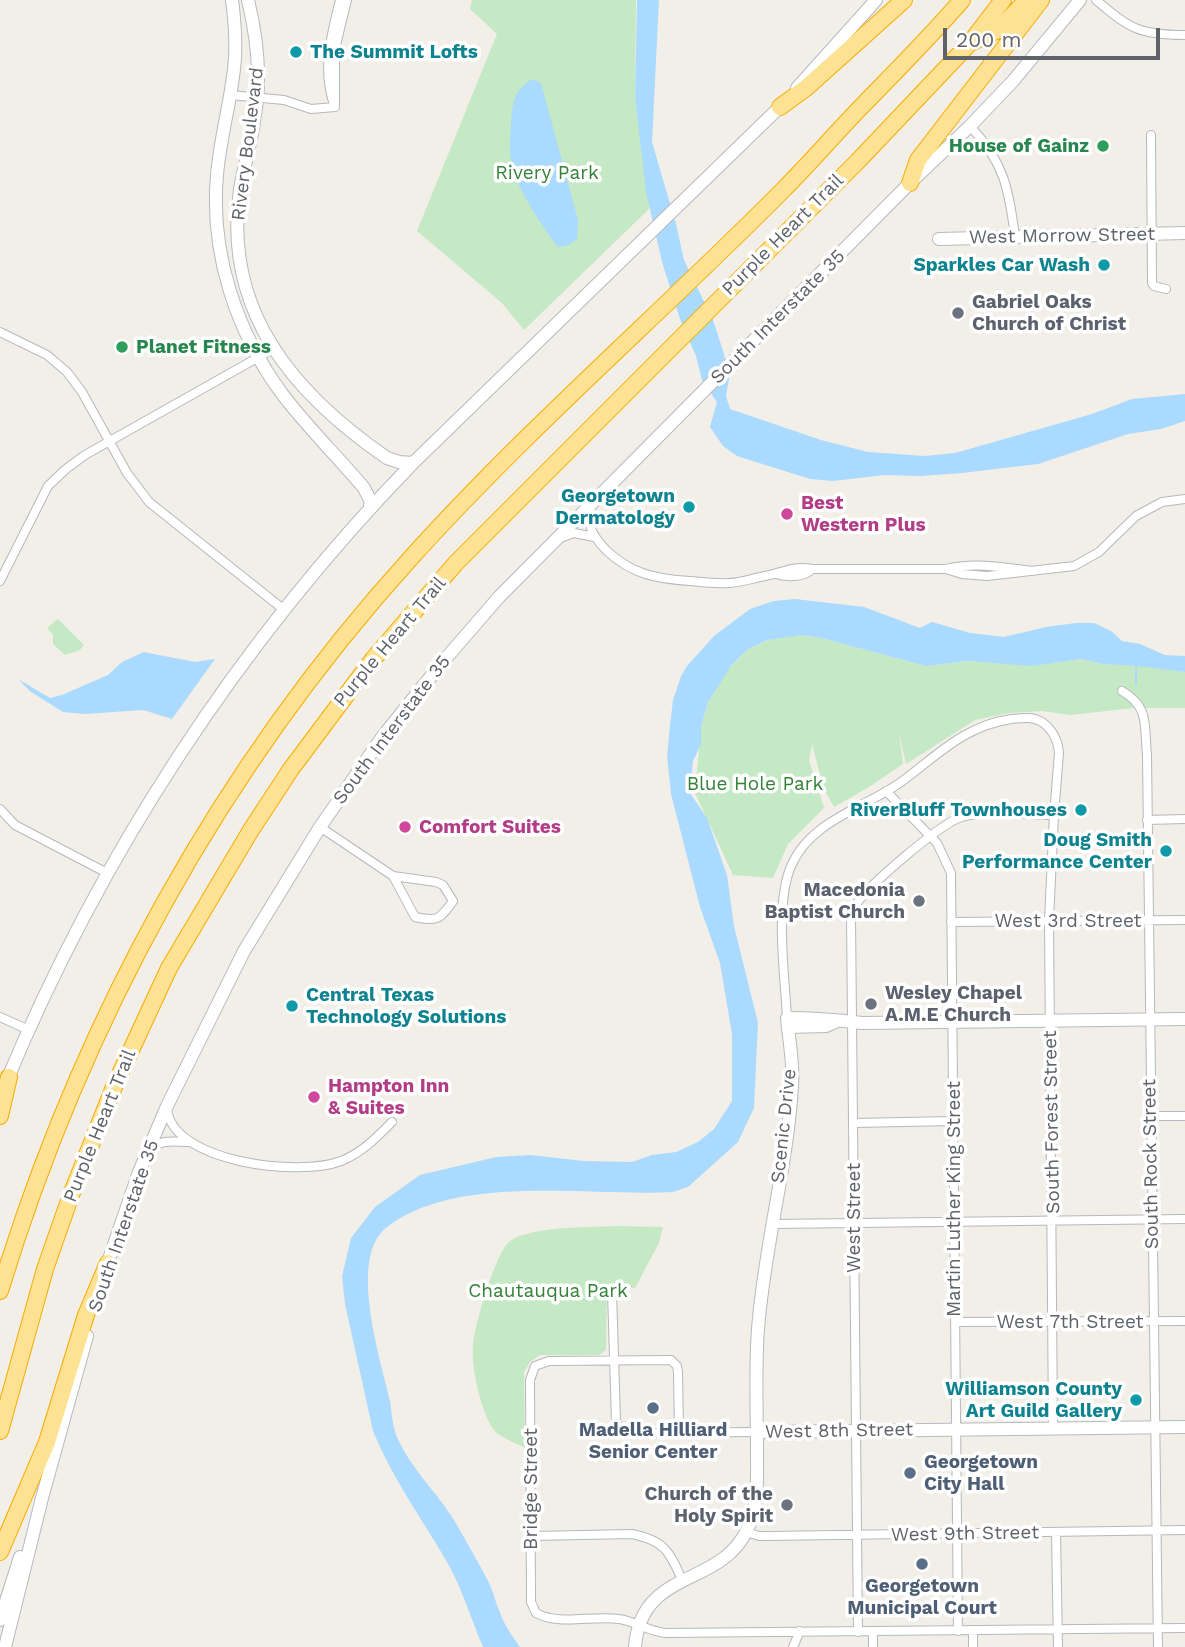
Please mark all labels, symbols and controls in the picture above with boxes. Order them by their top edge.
scale bar [947,14,1164,58]
text: 200 m [956,27,1022,52]
place label: The Summit Lofts [310,41,478,63]
marker: The Summit Lofts [288,44,304,60]
street label: Rivery Boulevard [227,66,269,222]
place label: House of Gainz [949,135,1089,157]
marker: House of Gainz [1095,138,1111,154]
park label: Rivery Park [495,162,599,184]
street label: Purple Heart Trail [717,169,849,301]
street label: West Morrow Street [969,223,1155,249]
street label: South Interstate 35 [706,245,850,389]
place label: Sparkles Car Wash [914,254,1090,276]
marker: Sparkles Car Wash [1096,257,1112,273]
place label: Gabriel Oaks Church of Christ [972,291,1126,335]
marker: Gabriel Oaks Church of Christ [950,305,966,321]
place label: Planet Fitness [136,336,271,358]
marker: Planet Fitness [114,339,130,355]
place label: Georgetown Dermatology [555,485,675,529]
place label: Best Western Plus [801,492,926,536]
marker: Georgetown Dermatology [681,499,697,515]
marker: Best Western Plus [779,506,795,522]
street label: Purple Heart Trail [329,572,451,712]
street label: South Interstate 35 [328,651,456,809]
park label: Blue Hole Park [687,773,823,795]
place label: RiverBluff Townhouses [850,799,1067,821]
marker: RiverBluff Townhouses [1073,802,1089,818]
place label: Comfort Suites [419,816,561,838]
marker: Comfort Suites [397,819,413,835]
place label: Doug Smith Performance Center [962,829,1152,873]
marker: Doug Smith Performance Center [1158,843,1174,859]
place label: Macedonia Baptist Church [764,879,905,923]
marker: Macedonia Baptist Church [911,893,927,909]
street label: West 3rd Street [994,910,1142,932]
place label: Wesley Chapel A.M.E Church [885,982,1022,1026]
place label: Central Texas Technology Solutions [306,984,506,1028]
marker: Wesley Chapel A.M.E Church [863,996,879,1012]
marker: Central Texas Technology Solutions [284,998,300,1014]
street label: South Forest Street [1039,1030,1065,1214]
street label: Purple Heart Trail [59,1046,141,1206]
street label: Scenic Drive [767,1068,801,1184]
place label: Hampton Inn & Suites [328,1075,449,1119]
street label: South Rock Street [1138,1079,1164,1249]
street label: Martin Luther King Street [943,1081,965,1317]
marker: Hampton Inn & Suites [306,1089,322,1105]
street label: South Interstate 35 [84,1137,164,1315]
street label: West Street [843,1163,865,1273]
park label: Chautauqua Park [468,1280,628,1302]
street label: West 7th Street [996,1311,1144,1333]
place label: Williamson County Art Guild Gallery [945,1378,1122,1422]
marker: Williamson County Art Guild Gallery [1128,1392,1144,1408]
marker: Madella Hilliard Senior Center [645,1400,661,1416]
street label: West 8th Street [765,1418,913,1444]
place label: Madella Hilliard Senior Center [579,1419,727,1463]
street label: Bridge Street [520,1428,542,1550]
place label: Georgetown City Hall [924,1451,1038,1495]
marker: Georgetown City Hall [902,1465,918,1481]
place label: Church of the Holy Spirit [645,1483,773,1527]
marker: Church of the Holy Spirit [779,1497,795,1513]
street label: West 9th Street [891,1521,1039,1547]
marker: Georgetown Municipal Court [914,1556,930,1572]
place label: Georgetown Municipal Court [847,1575,997,1619]

